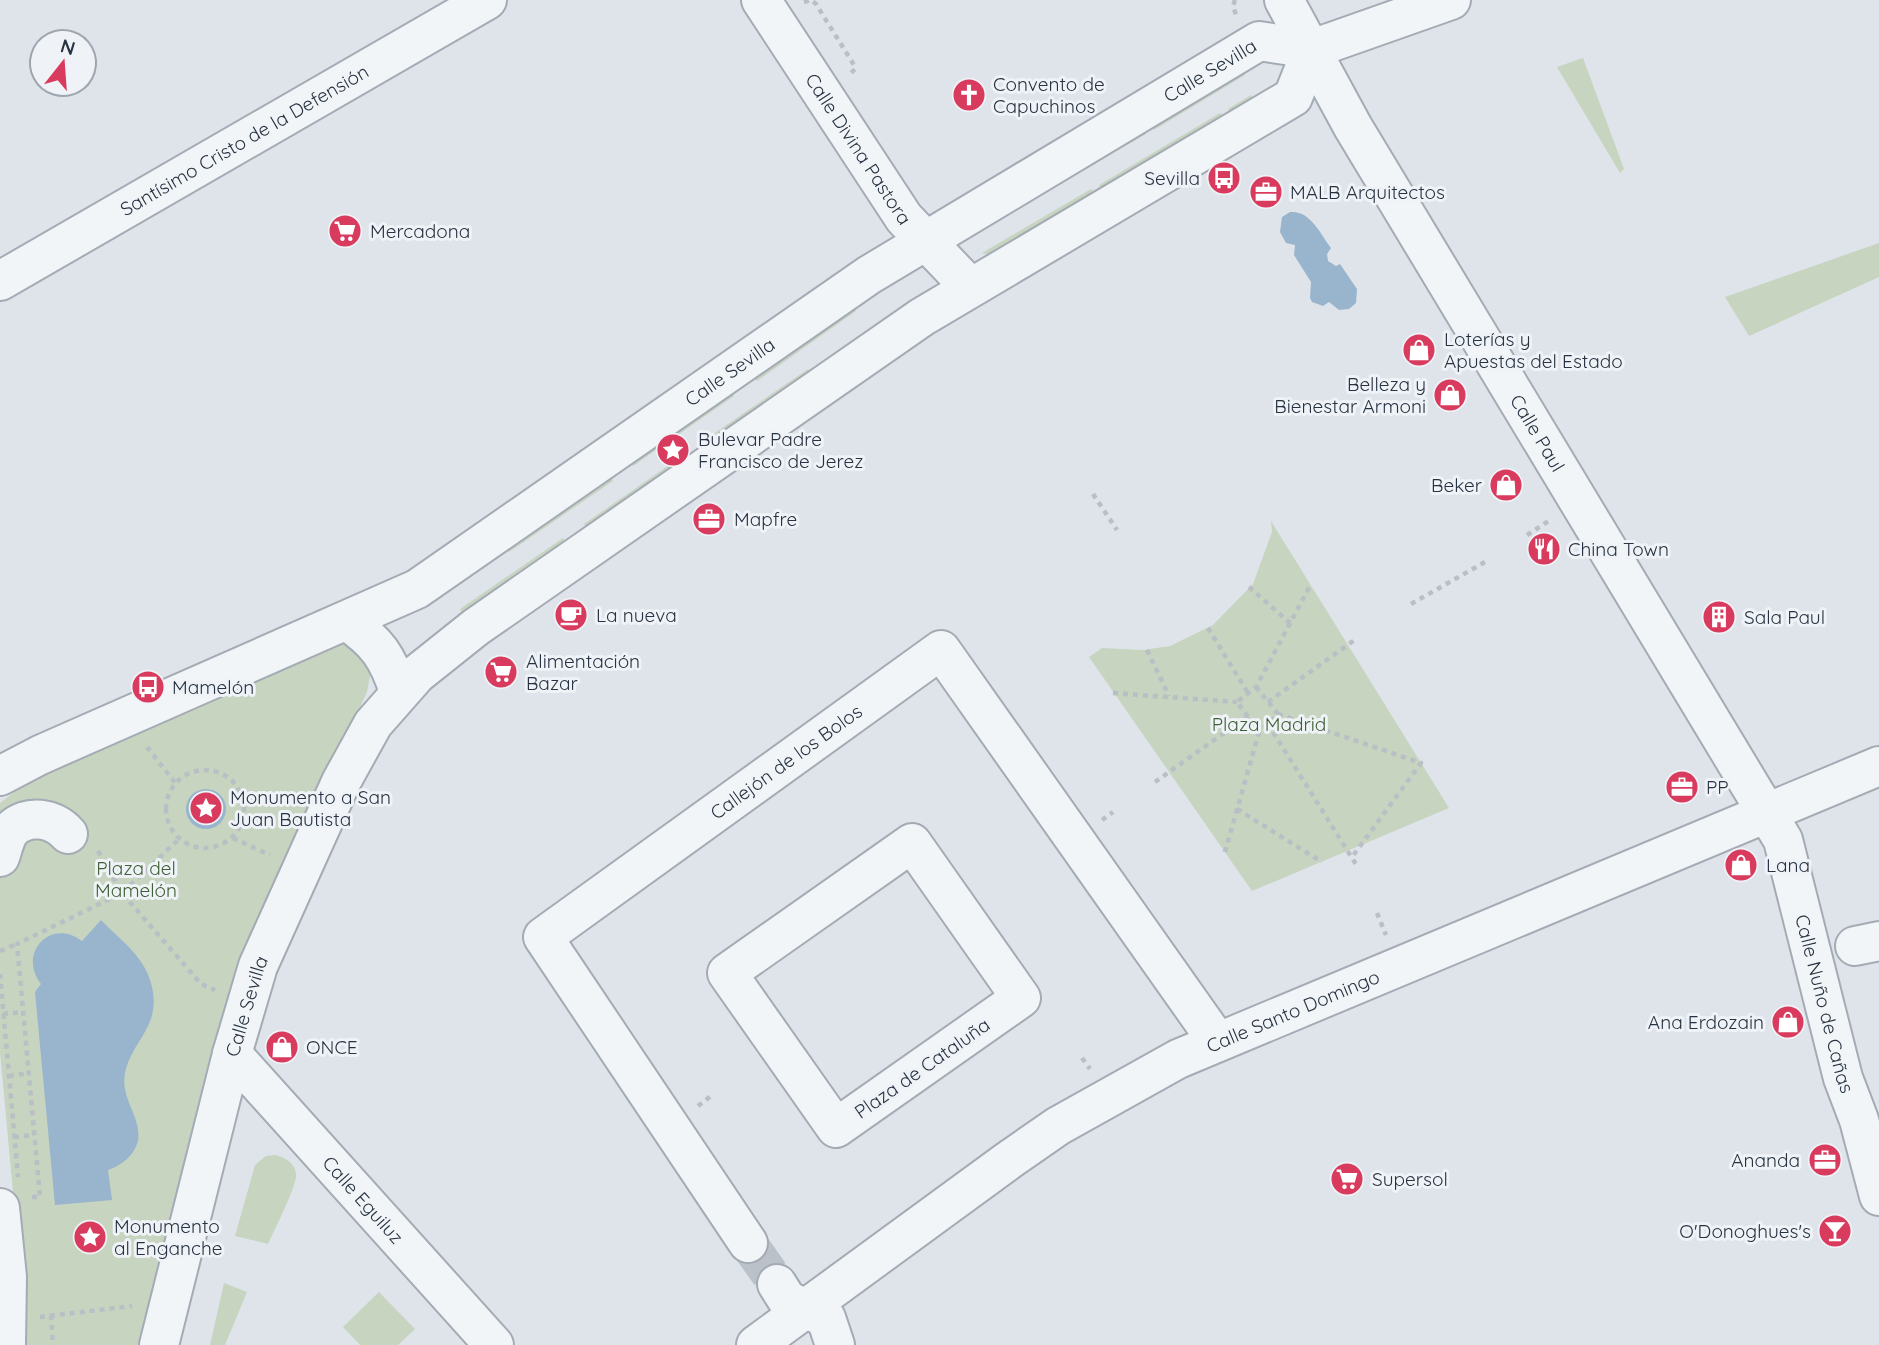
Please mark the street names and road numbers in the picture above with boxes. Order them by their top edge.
street label: Calle Sevilla [1159,33,1261,108]
street label: Santísimo Cristo de la Defensión [116,59,373,221]
street label: Calle Divina Pastora [800,69,917,229]
street label: Calle Sevilla [680,332,779,411]
street label: Calle Paul [1505,390,1570,476]
street label: Callejón de los Bolos [705,699,867,825]
street label: Calle Nuño de Cañas [1790,912,1860,1097]
street label: Calle Sevilla [220,952,273,1059]
street label: Calle Santo Domingo [1203,964,1383,1058]
street label: Plaza de Cataluña [850,1012,994,1124]
street label: Calle Eguiluz [317,1151,409,1249]

